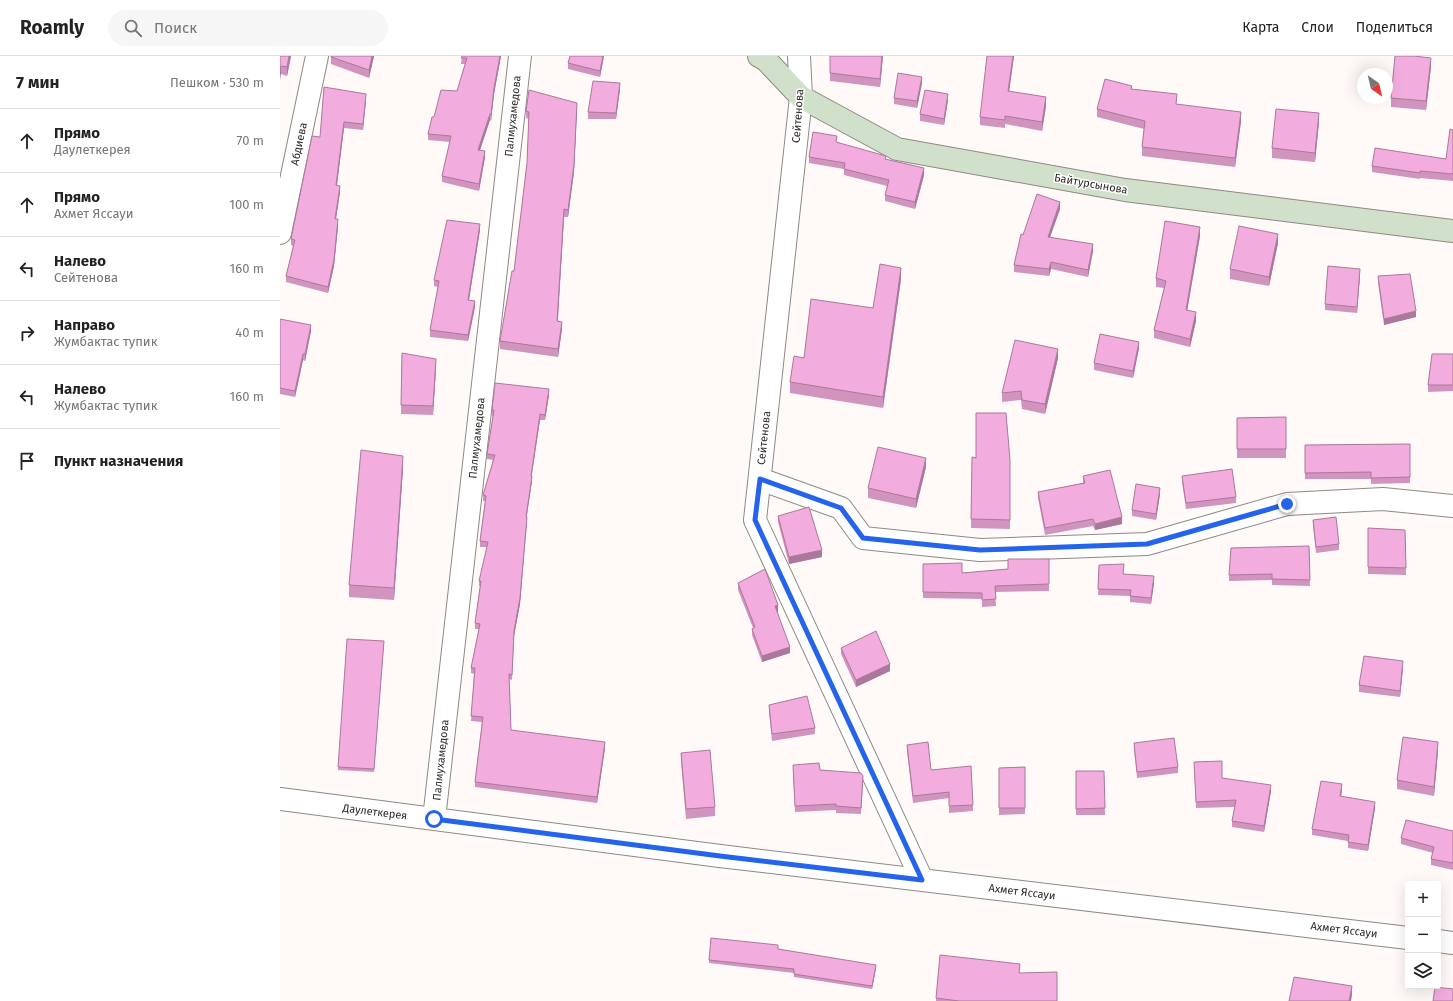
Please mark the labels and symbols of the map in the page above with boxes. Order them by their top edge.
north arrow [1357,68,1393,104]
street label: Палмухамедова [502,75,524,157]
street label: Сейтенова [790,88,806,144]
street label: Абдиева [288,121,310,167]
street label: Байтурсынова [1053,171,1129,197]
street label: Палмухамедова [466,397,488,479]
street label: Сейтенова [755,410,773,466]
route end [1278,495,1296,513]
street label: Палмухамедова [430,719,452,801]
street label: Даулеткерея [341,801,408,822]
route start [425,810,443,828]
street label: Ахмет Яссауи [988,881,1056,903]
street label: Ахмет Яссауи [1310,919,1378,941]

